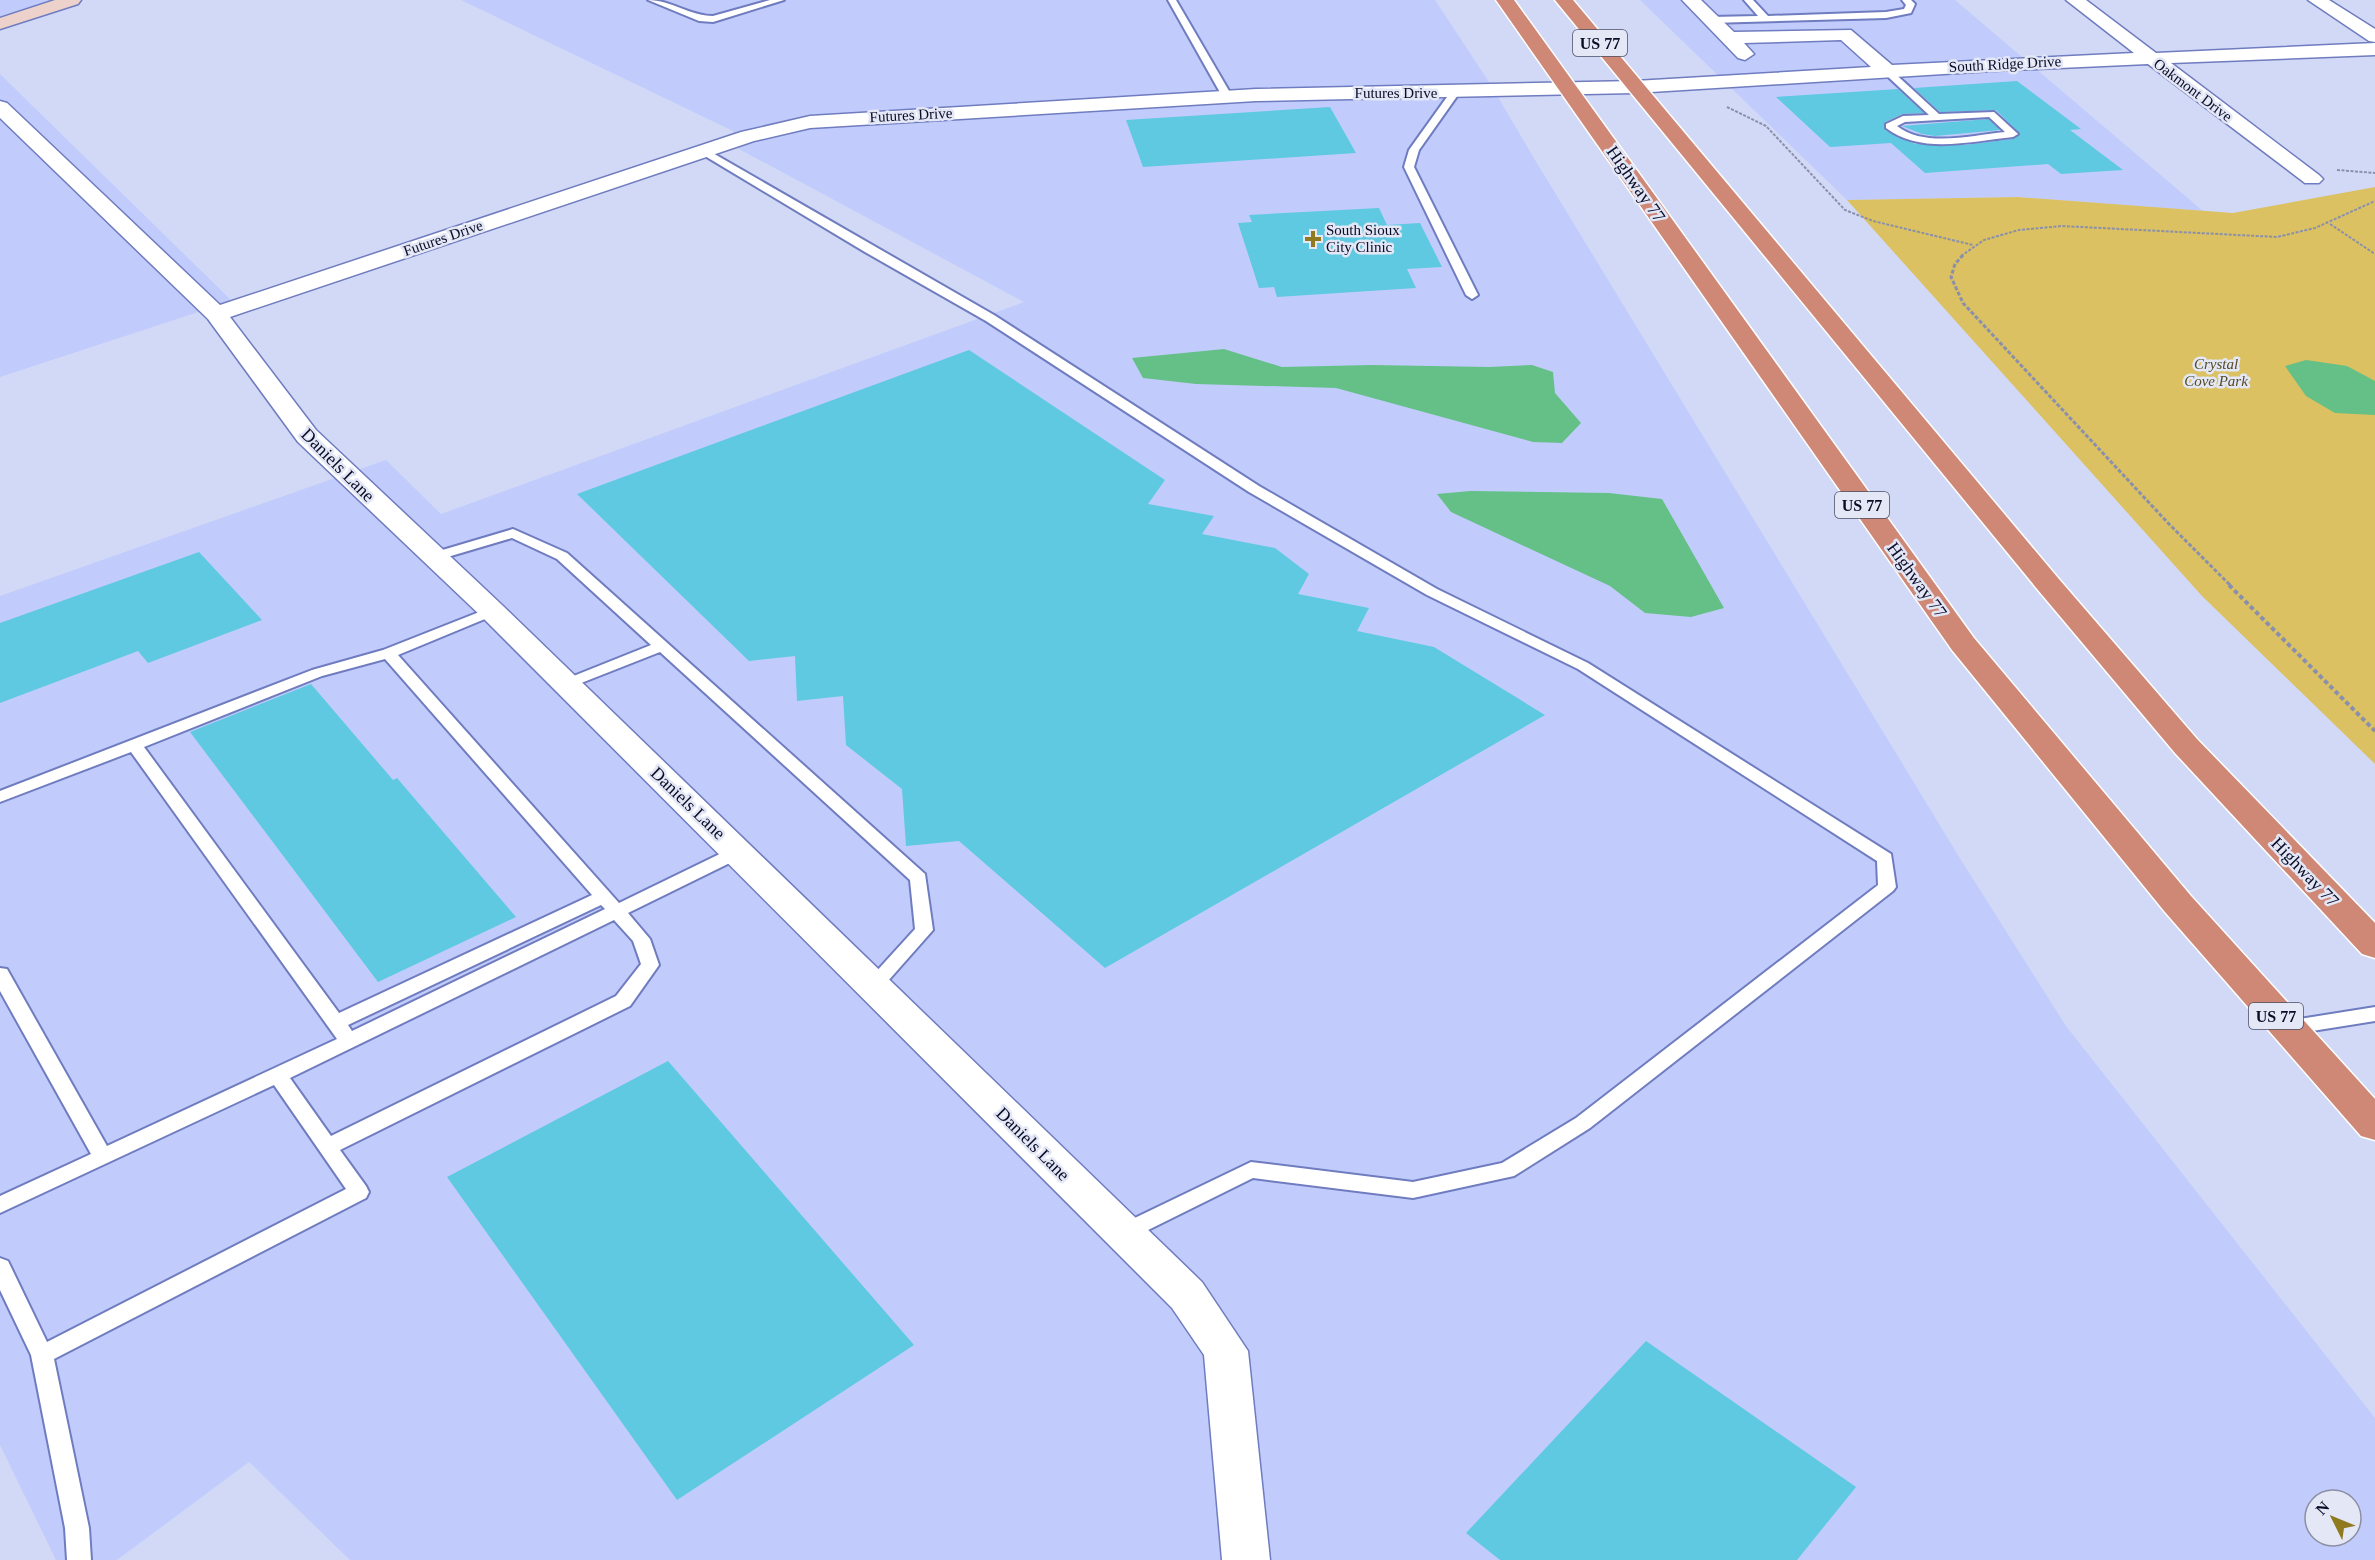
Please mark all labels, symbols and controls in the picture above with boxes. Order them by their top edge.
road number: US 77 [1573,30,1627,56]
street label: South Ridge Drive [1948,53,2062,75]
street label: Oakmont Drive [2151,55,2236,125]
street label: Futures Drive [1355,85,1438,101]
street label: Futures Drive [869,105,953,125]
street label: Highway 77 [1602,142,1670,226]
street label: Futures Drive [401,217,485,259]
place label: South Sioux City Clinic [1326,222,1400,255]
marker: South Sioux City Clinic [1304,230,1322,248]
park label: Crystal Cove Park [2184,356,2248,389]
street label: Daniels Lane [297,424,379,506]
road number: US 77 [1835,492,1889,518]
street label: Highway 77 [1883,538,1951,622]
street label: Daniels Lane [647,763,729,843]
street label: Highway 77 [2267,833,2343,911]
road number: US 77 [2249,1003,2303,1029]
street label: Daniels Lane [992,1103,1074,1185]
north arrow [2303,1488,2363,1548]
text: N [2312,1498,2333,1518]

